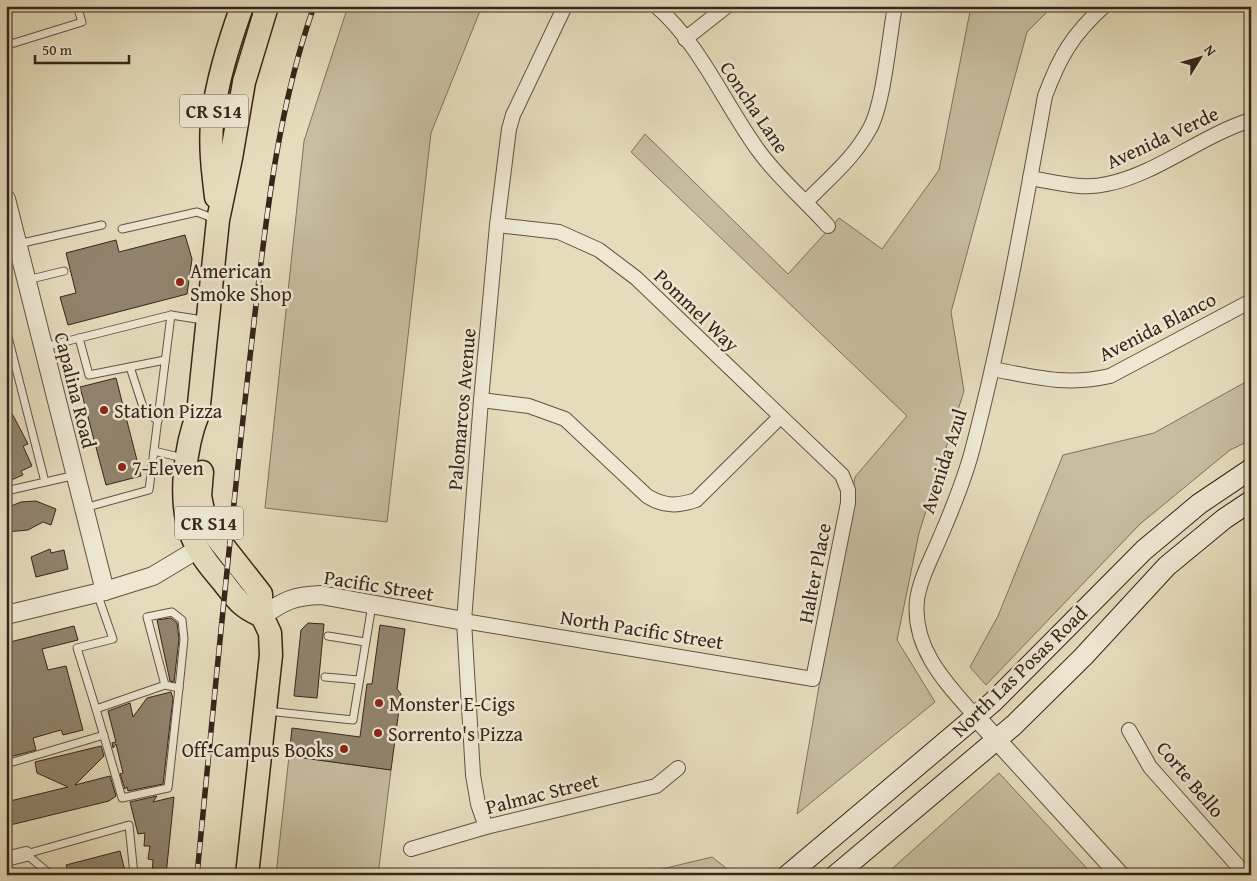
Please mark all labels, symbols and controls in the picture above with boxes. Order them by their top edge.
scale bar [35,32,129,64]
north arrow [1174,32,1224,82]
text: 50 m [42,39,73,60]
text: N [1200,40,1222,60]
street label: Concha Lane [713,55,797,159]
road number: CR S14 [180,94,248,128]
street label: Avenida Verde [1101,98,1223,176]
place label: American Smoke Shop [190,256,292,308]
street label: Pommel Way [648,262,746,358]
marker: American Smoke Shop [174,276,186,288]
street label: Avenida Blanco [1093,284,1221,368]
street label: Palomarcos Avenue [439,327,483,491]
street label: Capalina Road [48,329,105,451]
place label: Station Pizza [114,396,223,425]
marker: Station Pizza [98,404,110,416]
street label: Avenida Azul [912,404,974,517]
place label: 7-Eleven [132,453,204,482]
marker: 7-Eleven [116,461,128,473]
road number: CR S14 [175,506,243,540]
street label: Halter Place [790,520,838,626]
street label: Pacific Street [322,562,436,608]
street label: North Las Posas Road [945,598,1093,743]
street label: North Pacific Street [558,602,726,656]
place label: Monster E-Cigs [389,689,515,718]
marker: Monster E-Cigs [373,697,385,709]
place label: Sorrento's Pizza [388,719,523,748]
marker: Sorrento's Pizza [372,727,384,739]
street label: Corte Bello [1150,734,1232,824]
place label: Off-Campus Books [182,735,334,764]
marker: Off-Campus Books [338,743,350,755]
street label: Palmac Street [482,765,602,821]

